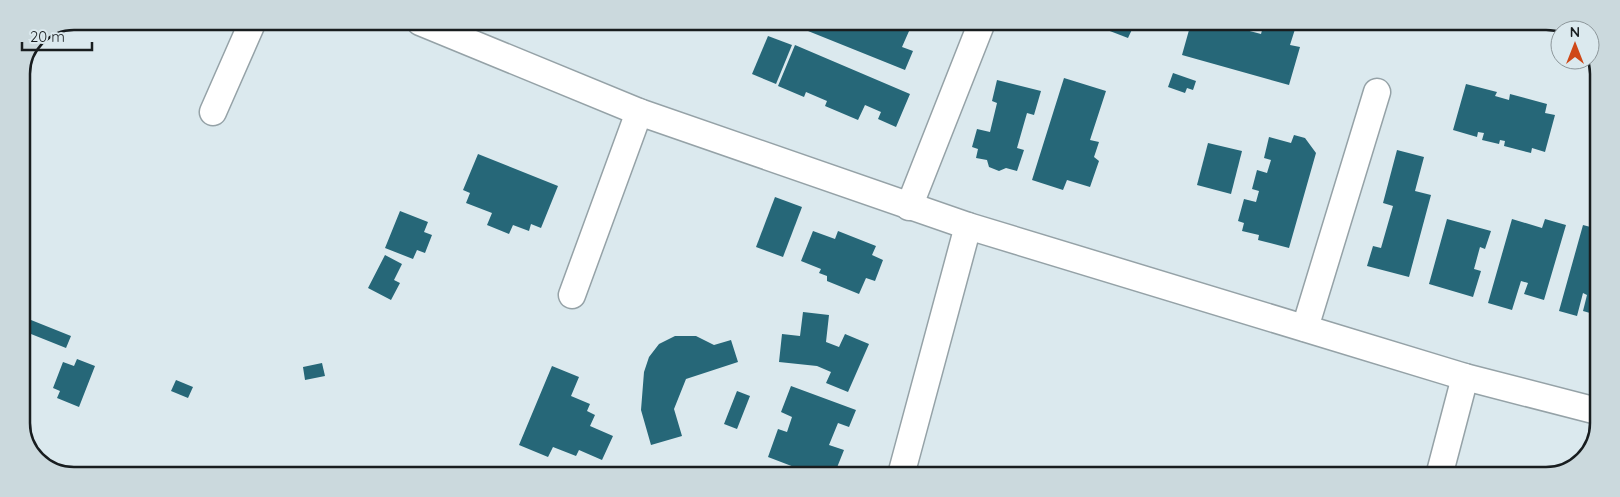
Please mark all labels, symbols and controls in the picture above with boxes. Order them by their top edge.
scale bar [22,20,92,52]
north arrow [1550,20,1600,70]
text: N [1570,23,1580,41]
text: 20 m [30,27,65,46]

